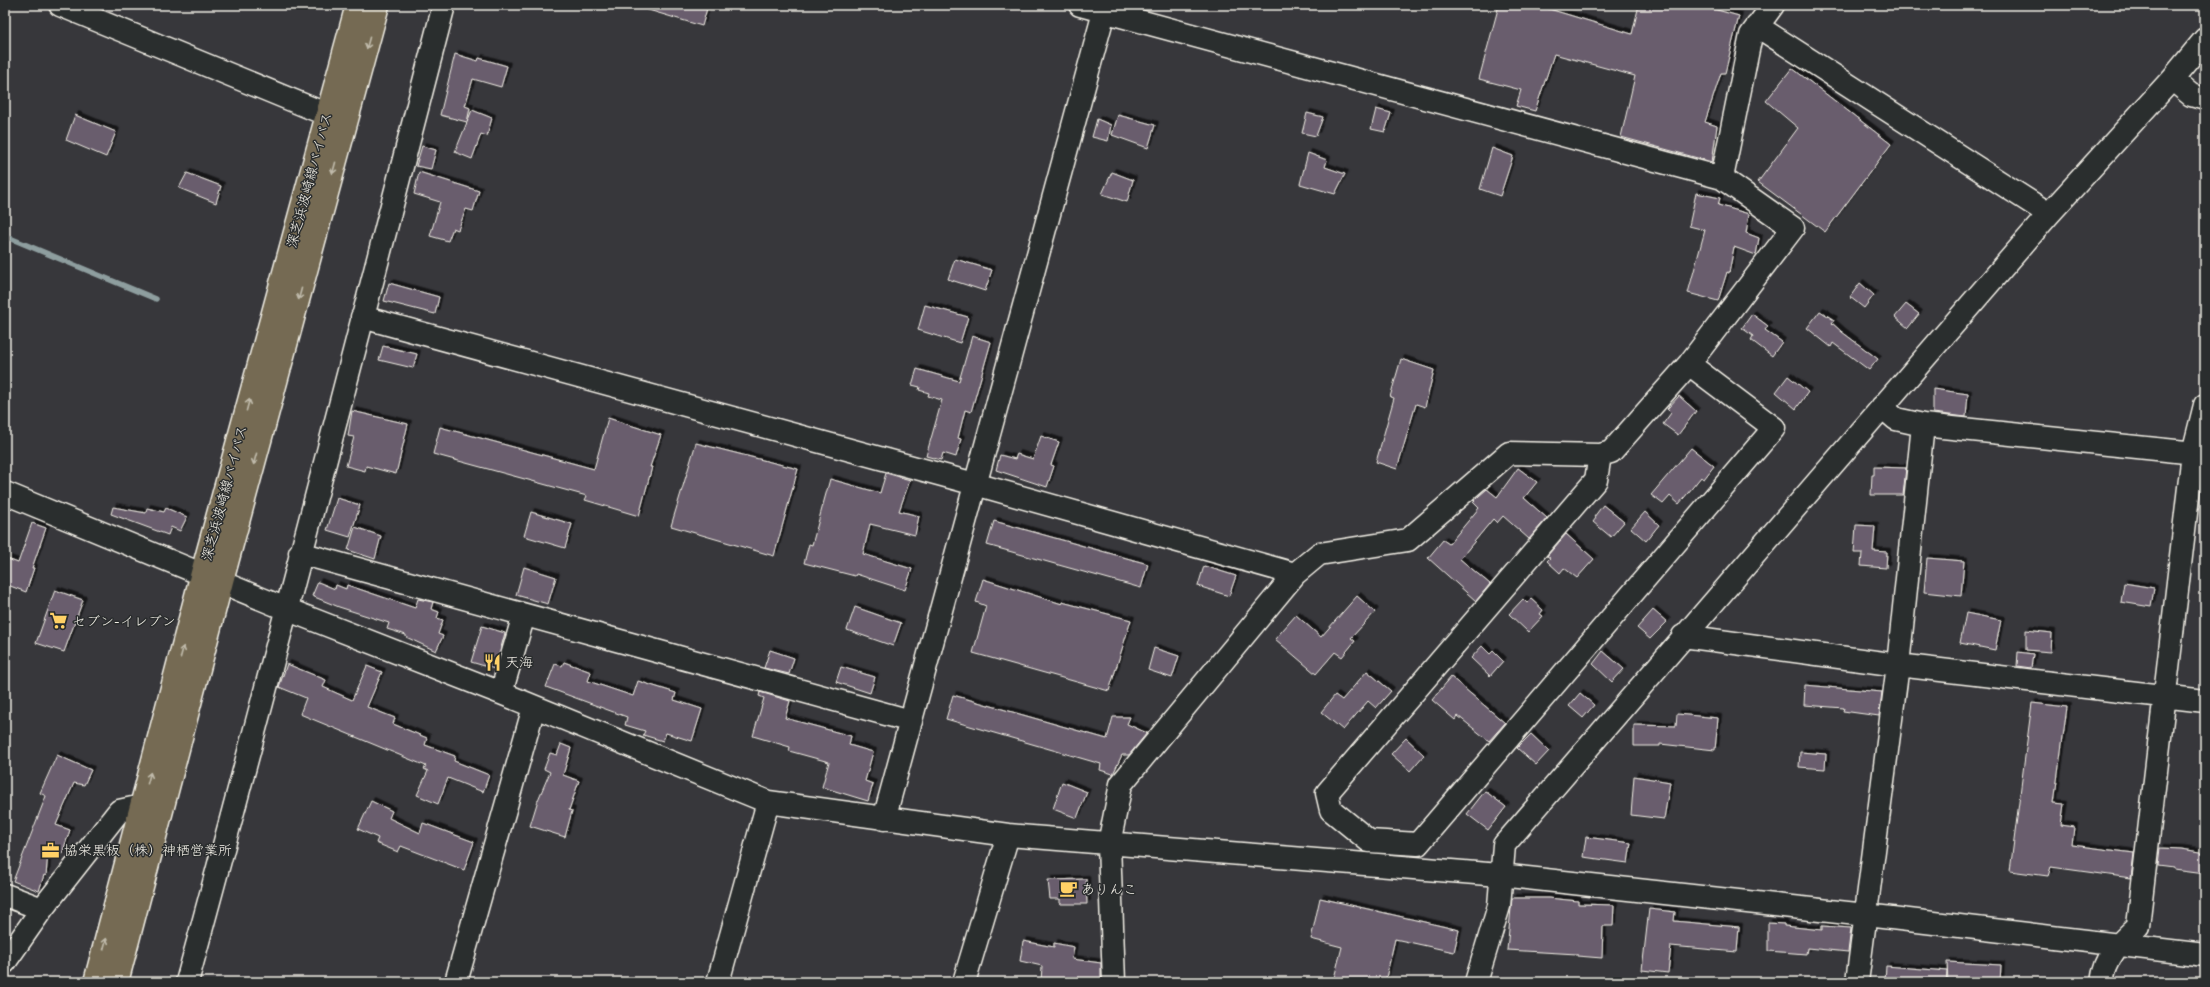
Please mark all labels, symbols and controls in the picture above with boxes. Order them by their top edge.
one-way arrow [364,36,371,49]
street label: 深芝浜波崎線バイパス [283,110,336,250]
one-way arrow [330,161,337,174]
one-way arrow [296,287,303,300]
one-way arrow [245,399,252,412]
street label: 深芝浜波崎線バイパス [198,423,251,563]
one-way arrow [251,453,258,466]
supermarket icon: セブン-イレブン [49,611,69,631]
place label: セブン-イレブン [72,613,176,630]
one-way arrow [178,646,186,659]
restaurant icon: 天海 [482,652,502,672]
place label: 天海 [505,654,533,671]
one-way arrow [146,772,153,785]
office icon: 協栄黒板（株）神栖営業所 [41,840,61,860]
place label: 協栄黒板（株）神栖営業所 [64,842,232,859]
cafe icon: ありんこ [1058,879,1078,899]
place label: ありんこ [1081,881,1137,898]
one-way arrow [102,938,109,951]

